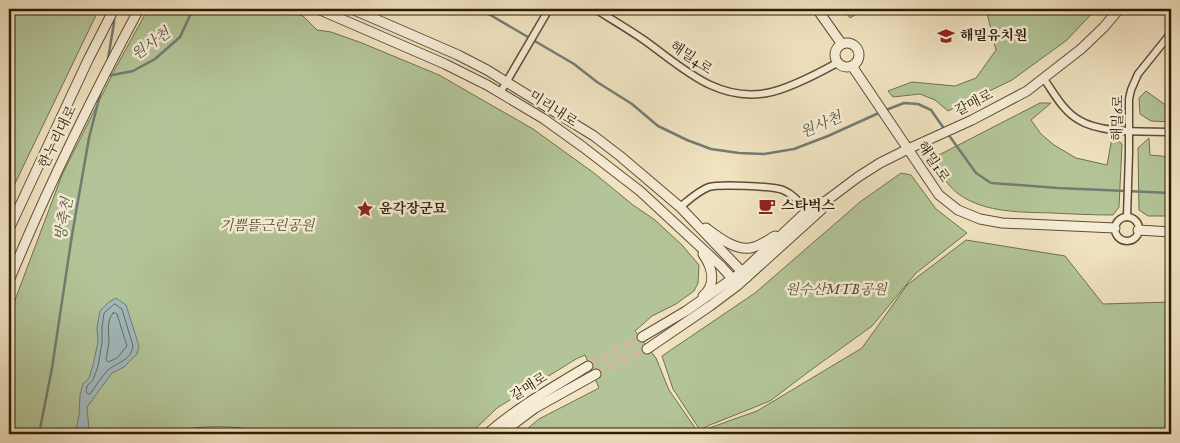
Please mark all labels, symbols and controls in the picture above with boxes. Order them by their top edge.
water label: 원사천 [128,23,175,64]
school or university icon: 해밀유치원 [936,26,956,46]
place label: 해밀유치원 [960,27,1028,45]
street label: 해밀4로 [666,37,716,79]
street label: 갈매로 [952,86,997,120]
street label: 미리내로 [525,87,581,132]
street label: 해밀6로 [1108,94,1128,142]
street label: 한누리대로 [35,102,81,171]
water label: 원사천 [797,107,846,142]
street label: 해밀1로 [913,138,954,186]
water label: 방축천 [51,194,77,242]
cafe icon: 스타벅스 [757,196,777,216]
place label: 스타벅스 [781,197,836,215]
place icon: 윤각장군묘 [355,199,375,219]
place label: 윤각장군묘 [379,200,447,218]
park label: 기쁨뜰근린공원 [220,217,316,235]
park label: 원수산MTB공원 [785,281,888,299]
street label: 갈매로 [507,368,551,405]

